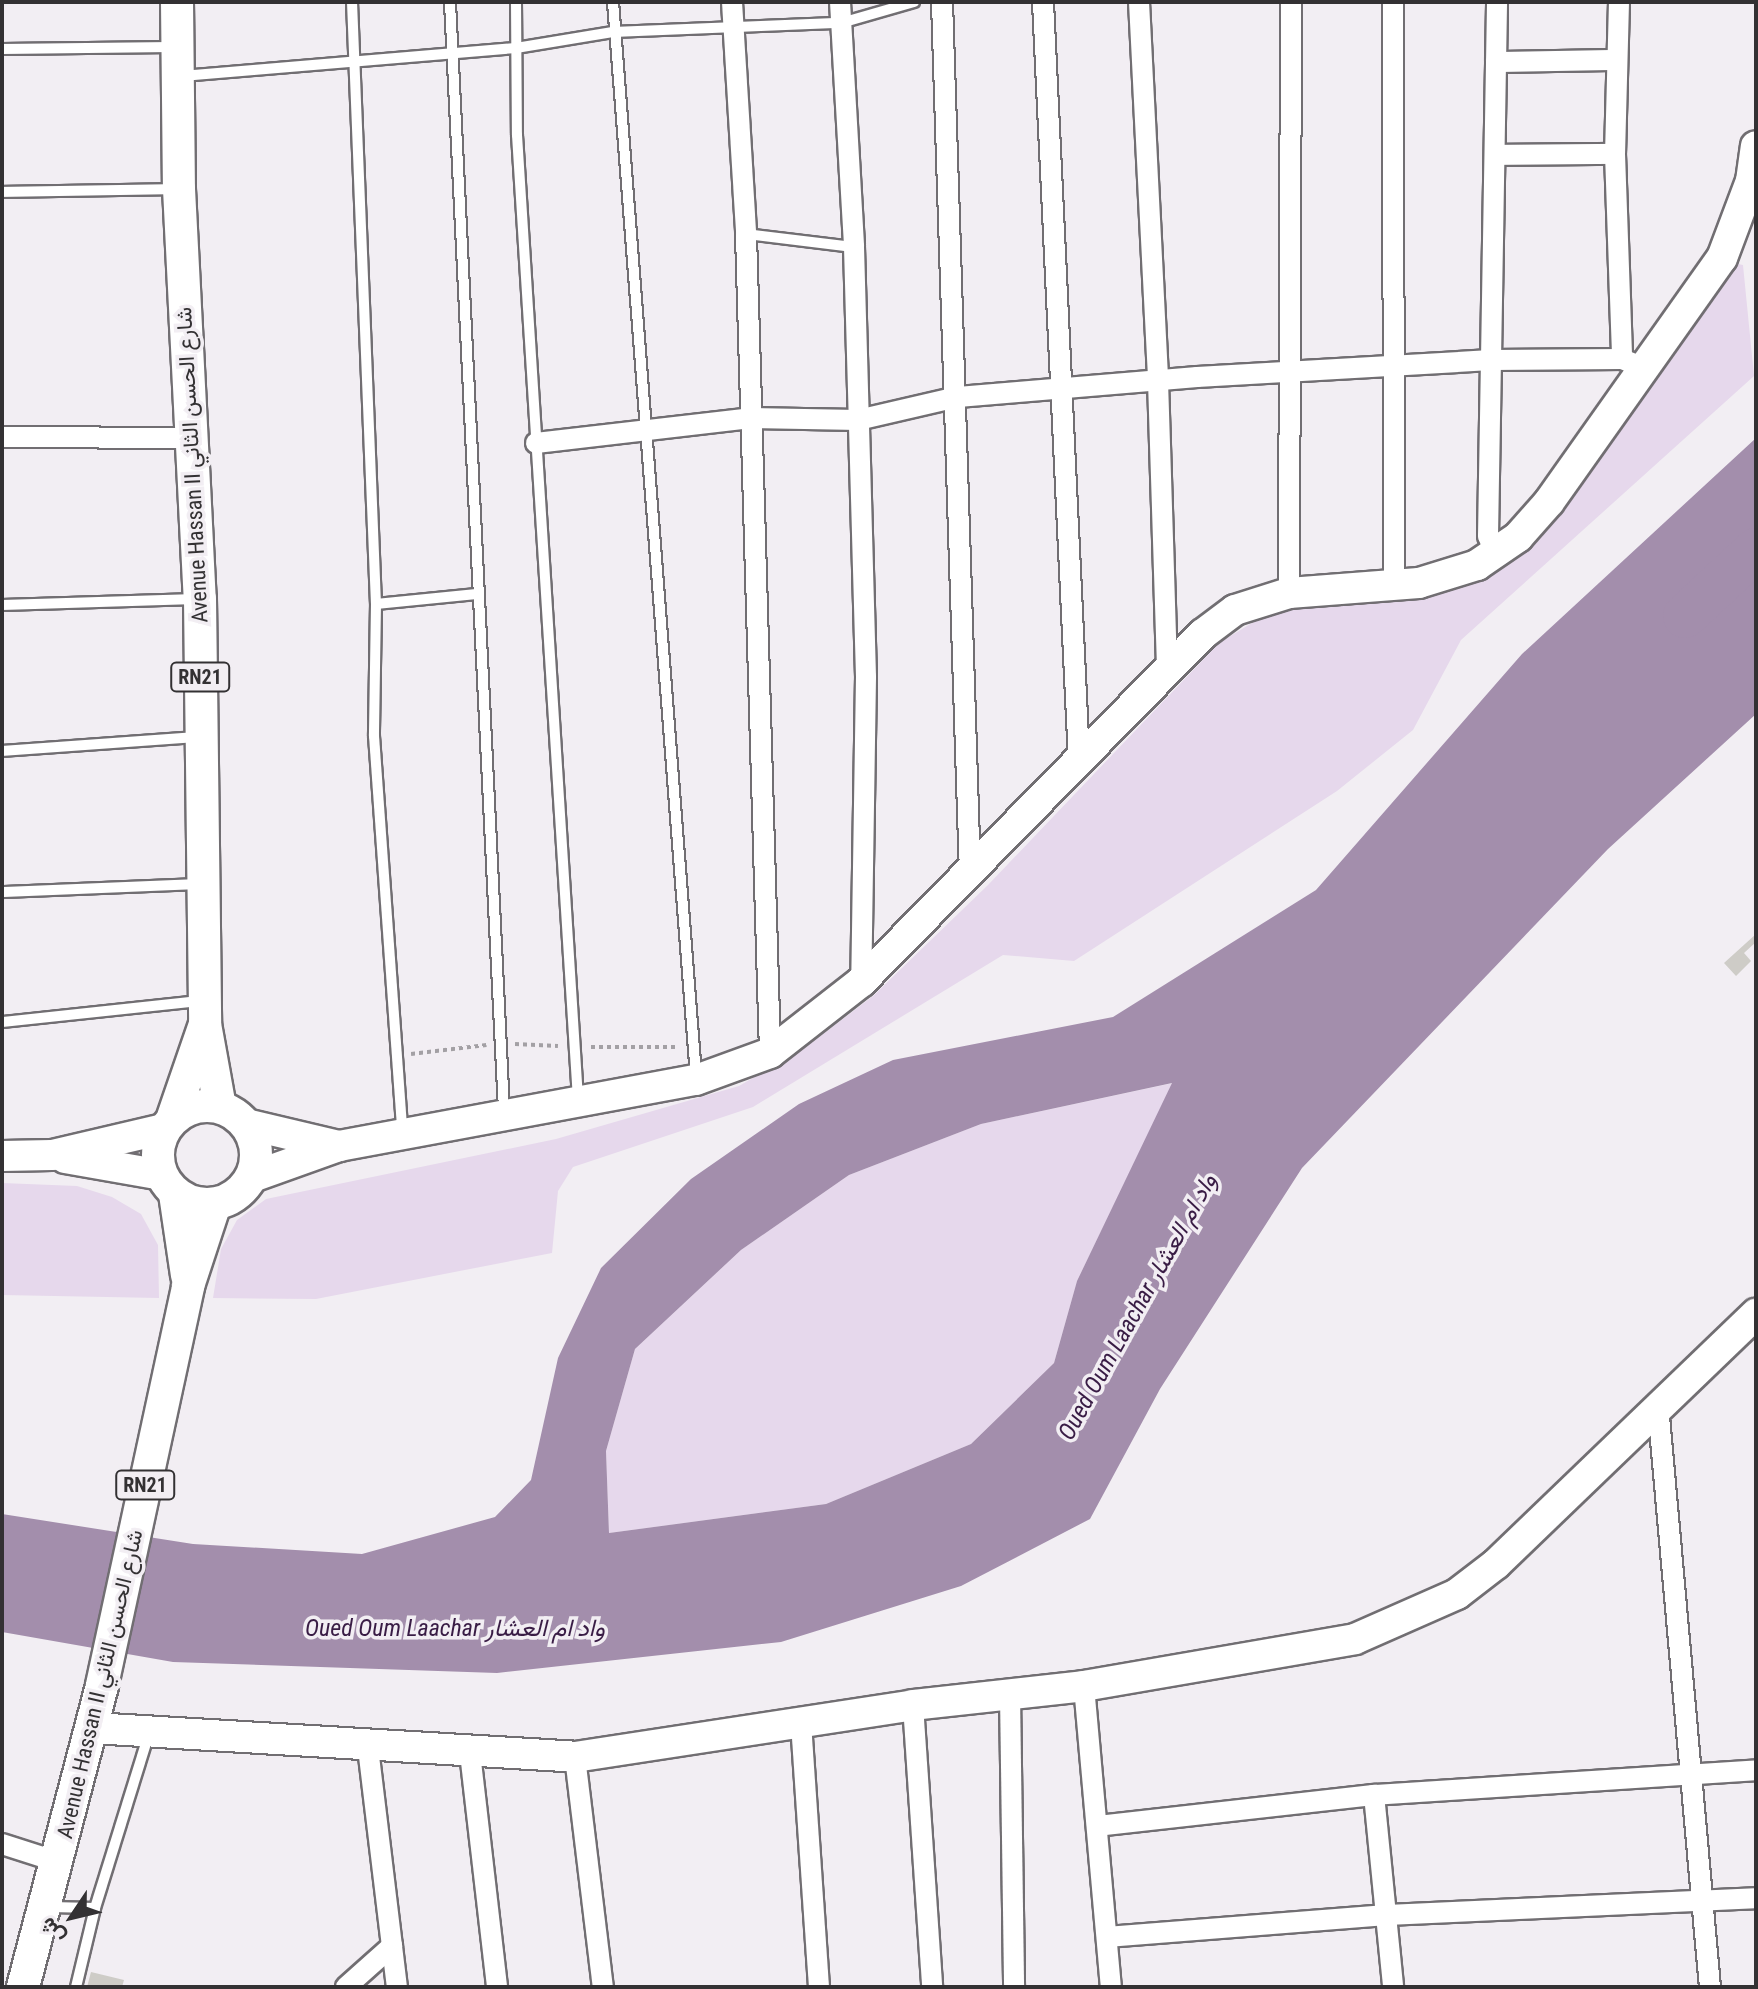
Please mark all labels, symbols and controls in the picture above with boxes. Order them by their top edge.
street label: Avenue Hassan II شارع الحسن الثاني [171,306,213,624]
road number: RN21 [170,661,230,693]
water label: Oued Oum Laachar واد ام العشار [1053,1169,1223,1445]
road number: RN21 [115,1469,175,1501]
street label: Avenue Hassan II شارع الحسن الثاني [52,1527,148,1841]
water label: Oued Oum Laachar واد ام العشار [305,1615,605,1643]
north arrow [32,1877,112,1957]
text: ش [34,1913,70,1949]

